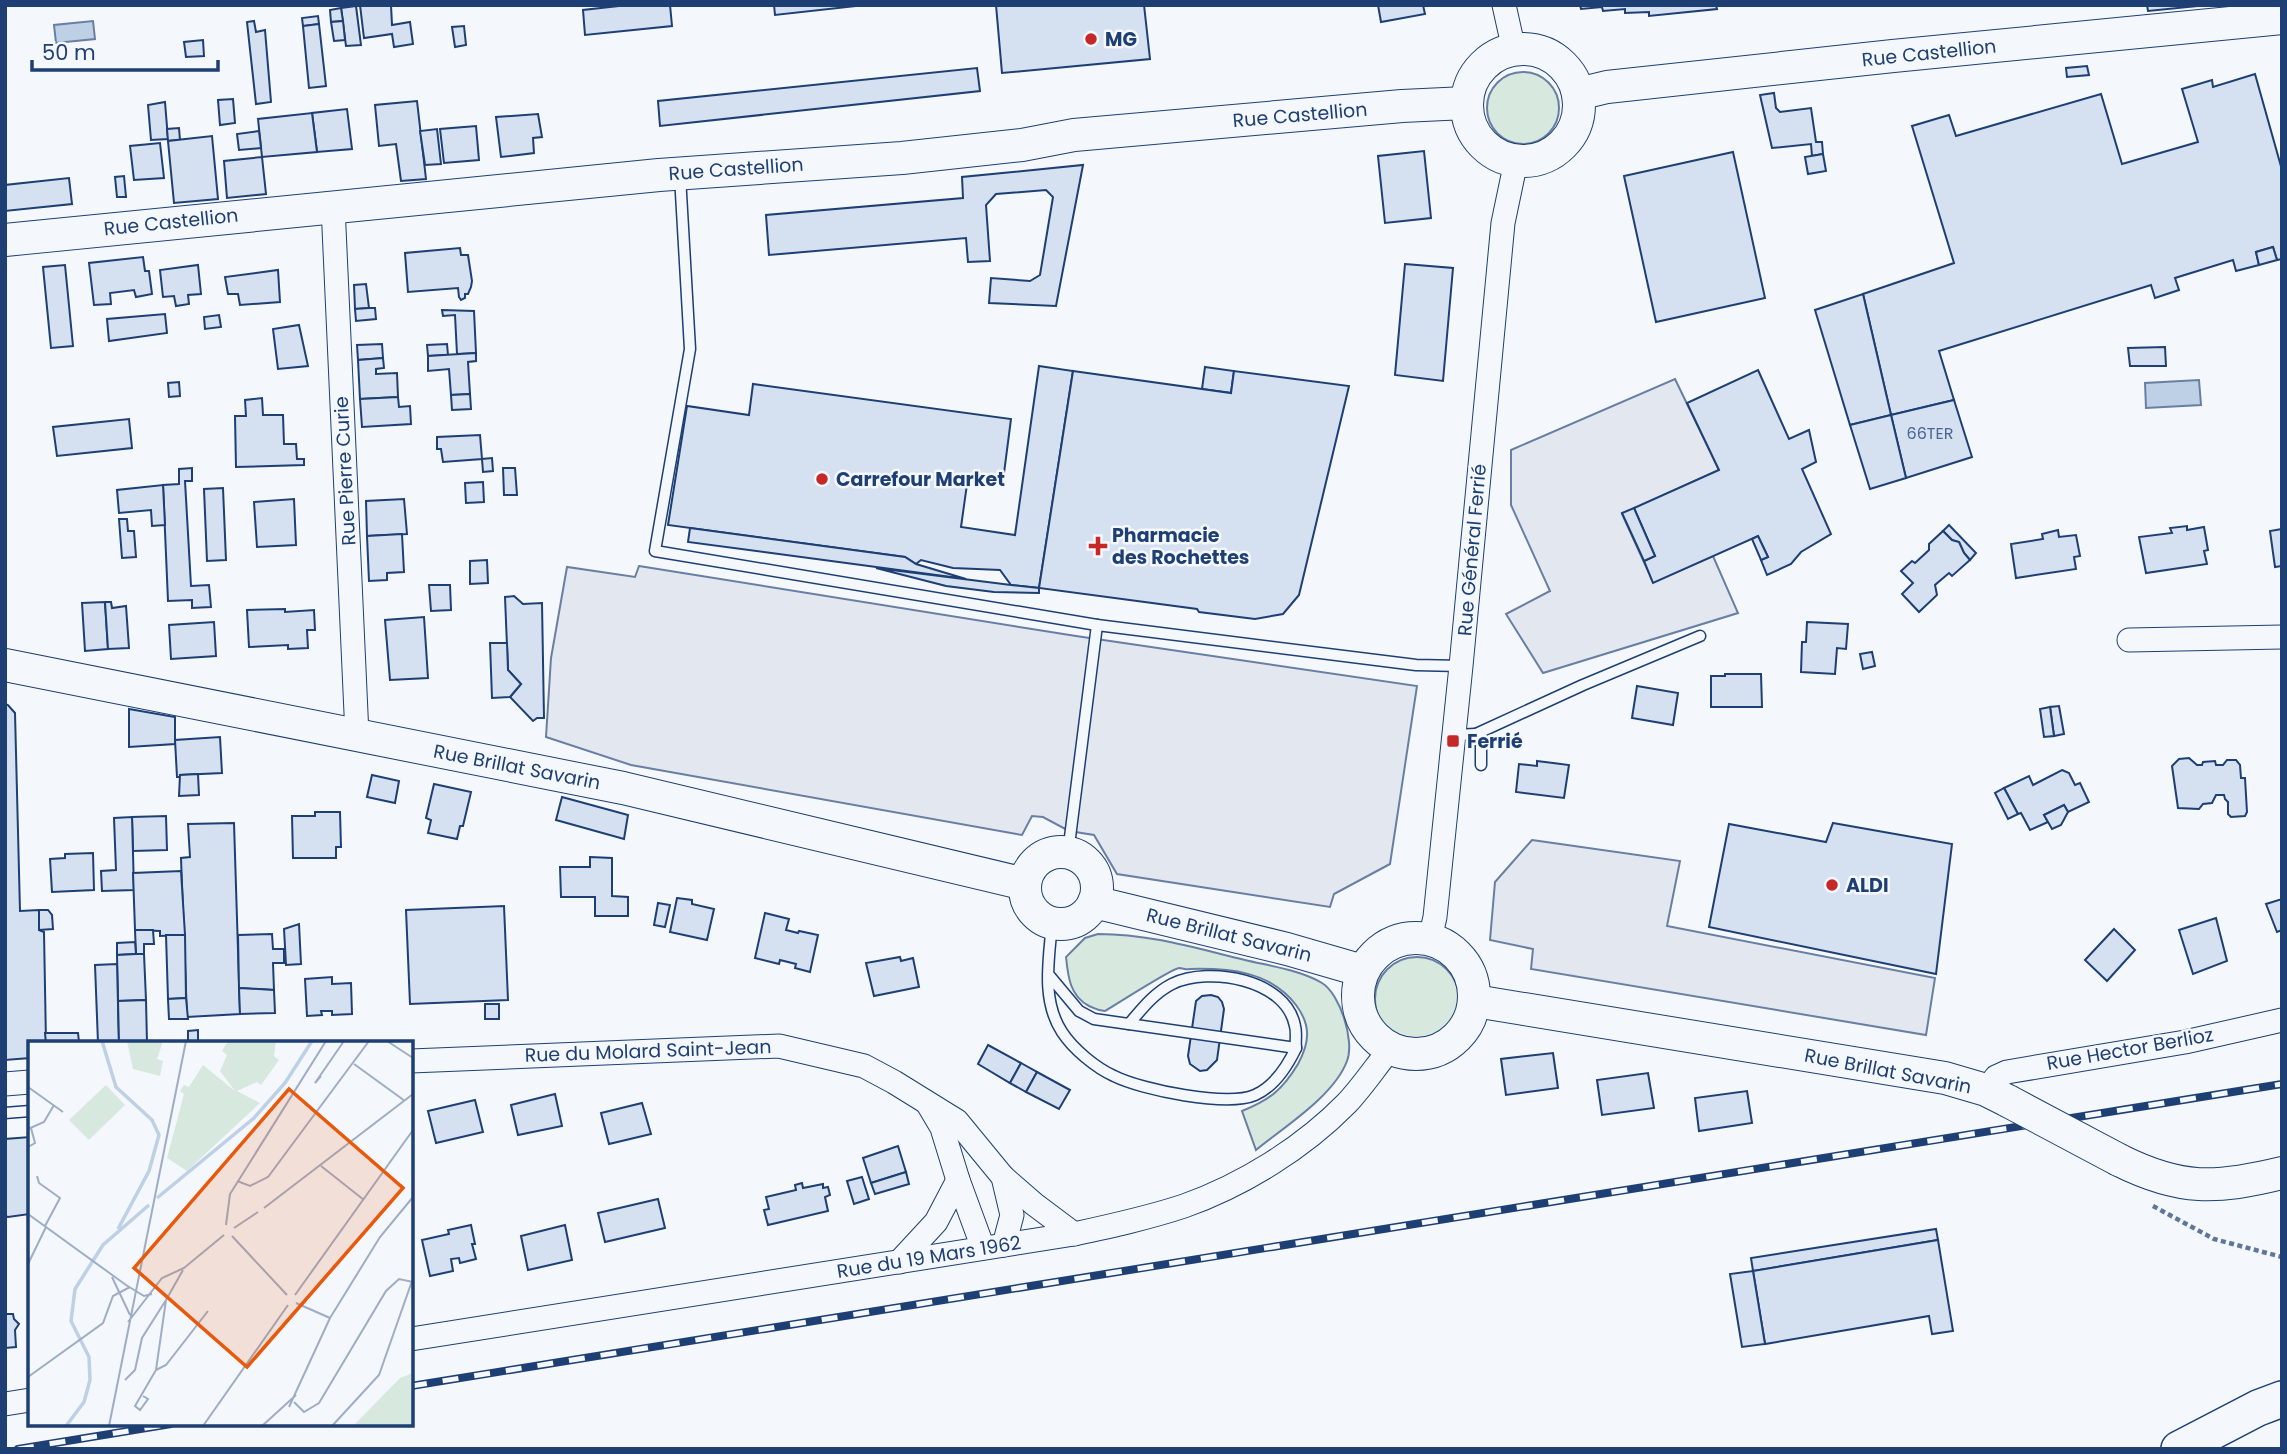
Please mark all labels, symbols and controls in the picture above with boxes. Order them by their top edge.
place label: MG [1105,26,1137,53]
scale bar [32,28,217,72]
marker: MG [1083,31,1099,47]
street label: Rue Castellion [1860,33,1998,73]
text: 50 m [42,38,96,67]
street label: Rue Castellion [1232,96,1368,134]
street label: Rue Castellion [668,151,804,187]
street label: Rue Castellion [102,202,240,242]
street label: Rue Pierre Curie [328,396,362,546]
house number: 66TER [1907,422,1953,445]
street label: Rue Général Ferrié [1451,463,1493,637]
place label: Carrefour Market [836,466,1005,493]
marker: Carrefour Market [814,471,830,487]
place label: Pharmacie des Rochettes [1112,522,1249,571]
marker: Pharmacie des Rochettes [1090,538,1106,554]
place label: Ferrié [1467,728,1523,755]
marker: Ferrié [1445,733,1461,749]
street label: Rue Brillat Savarin [431,738,603,796]
place label: ALDI [1846,872,1888,899]
marker: ALDI [1824,877,1840,893]
street label: Rue Brillat Savarin [1143,901,1315,969]
street label: Rue Hector Berlioz [2044,1021,2216,1077]
street label: Rue du Molard Saint-Jean [524,1033,772,1069]
inset map [28,1041,413,1426]
street label: Rue Brillat Savarin [1802,1042,1974,1100]
street label: Rue du 19 Mars 1962 [835,1229,1023,1285]

